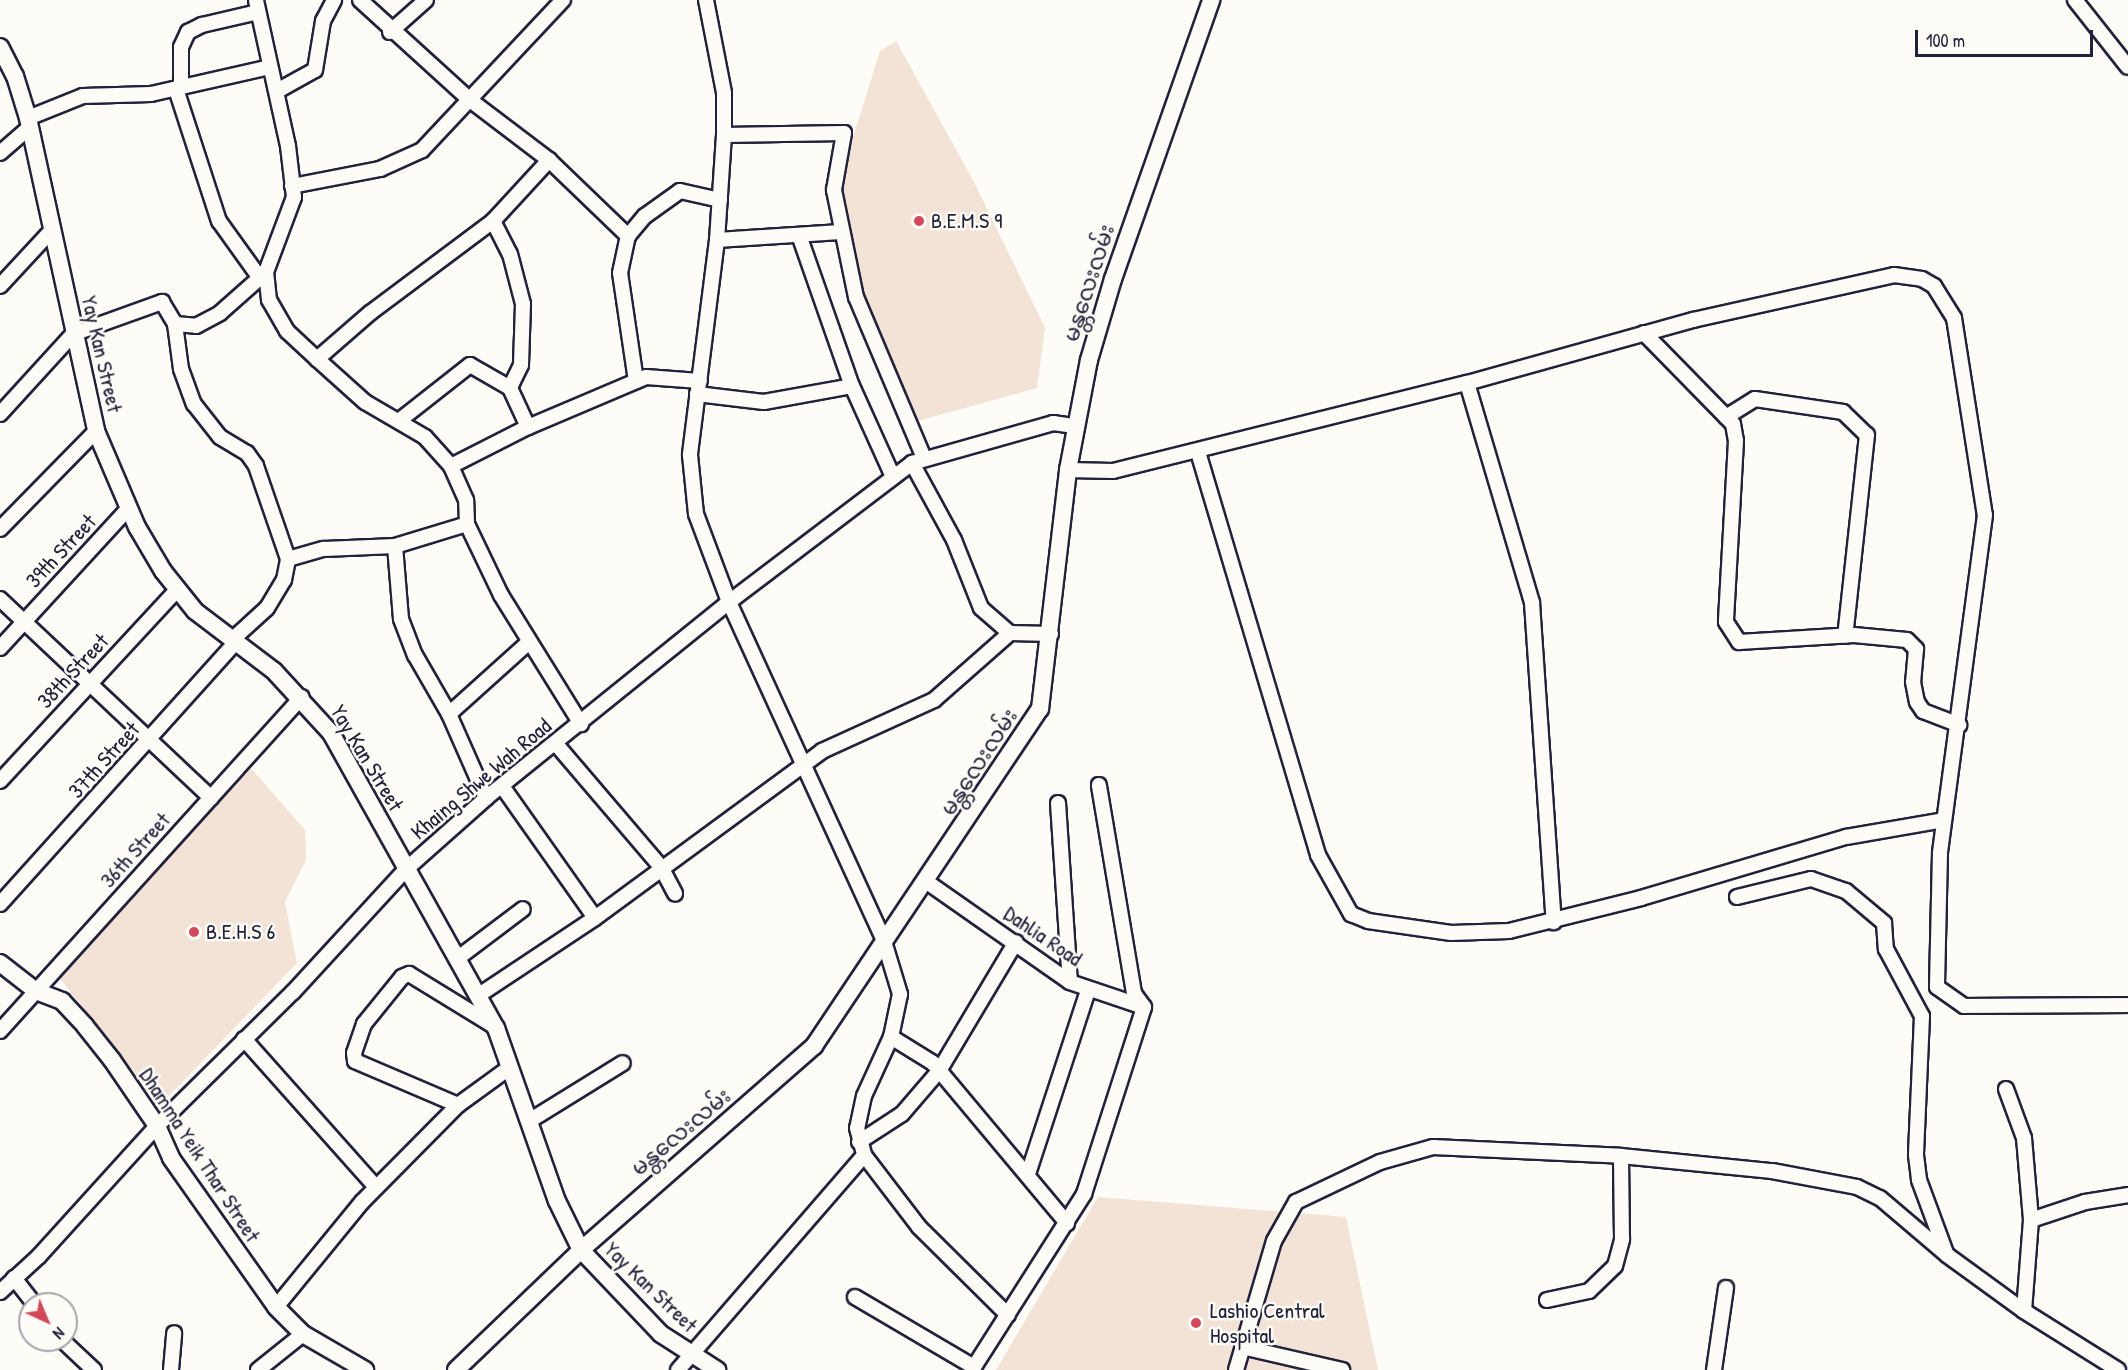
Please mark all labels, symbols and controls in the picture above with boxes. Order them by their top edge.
scale bar [1918,18,2096,56]
text: 100 m [1926,28,1965,53]
place label: B.E.M.S 9 [931,208,1002,234]
marker: B.E.M.S 9 [912,214,926,228]
street label: မန္တလေးလမ်း [1058,221,1120,345]
street label: Yay Kan Street [76,293,128,415]
street label: 39th Street [20,509,102,593]
street label: 38th Street [32,628,114,714]
street label: Yay Kan Street [325,700,409,816]
street label: မန္တလေးလမ်း [935,704,1023,820]
street label: Khaing Shwe Wah Road [405,713,557,845]
street label: 37th Street [63,716,145,804]
street label: 36th Street [95,807,175,893]
street label: Dahlia Road [999,900,1087,972]
place label: B.E.H.S 6 [206,919,275,945]
marker: B.E.H.S 6 [187,925,201,939]
street label: Dhamma Yeik Thar Street [134,1063,266,1247]
street label: မန္တလေးလမ်း [626,1083,736,1181]
street label: Yay Kan Street [599,1236,703,1338]
north arrow [18,1292,78,1352]
place label: Lashio Central Hospital [1210,1297,1325,1348]
marker: Lashio Central Hospital [1187,1314,1205,1332]
text: N [48,1323,70,1344]

